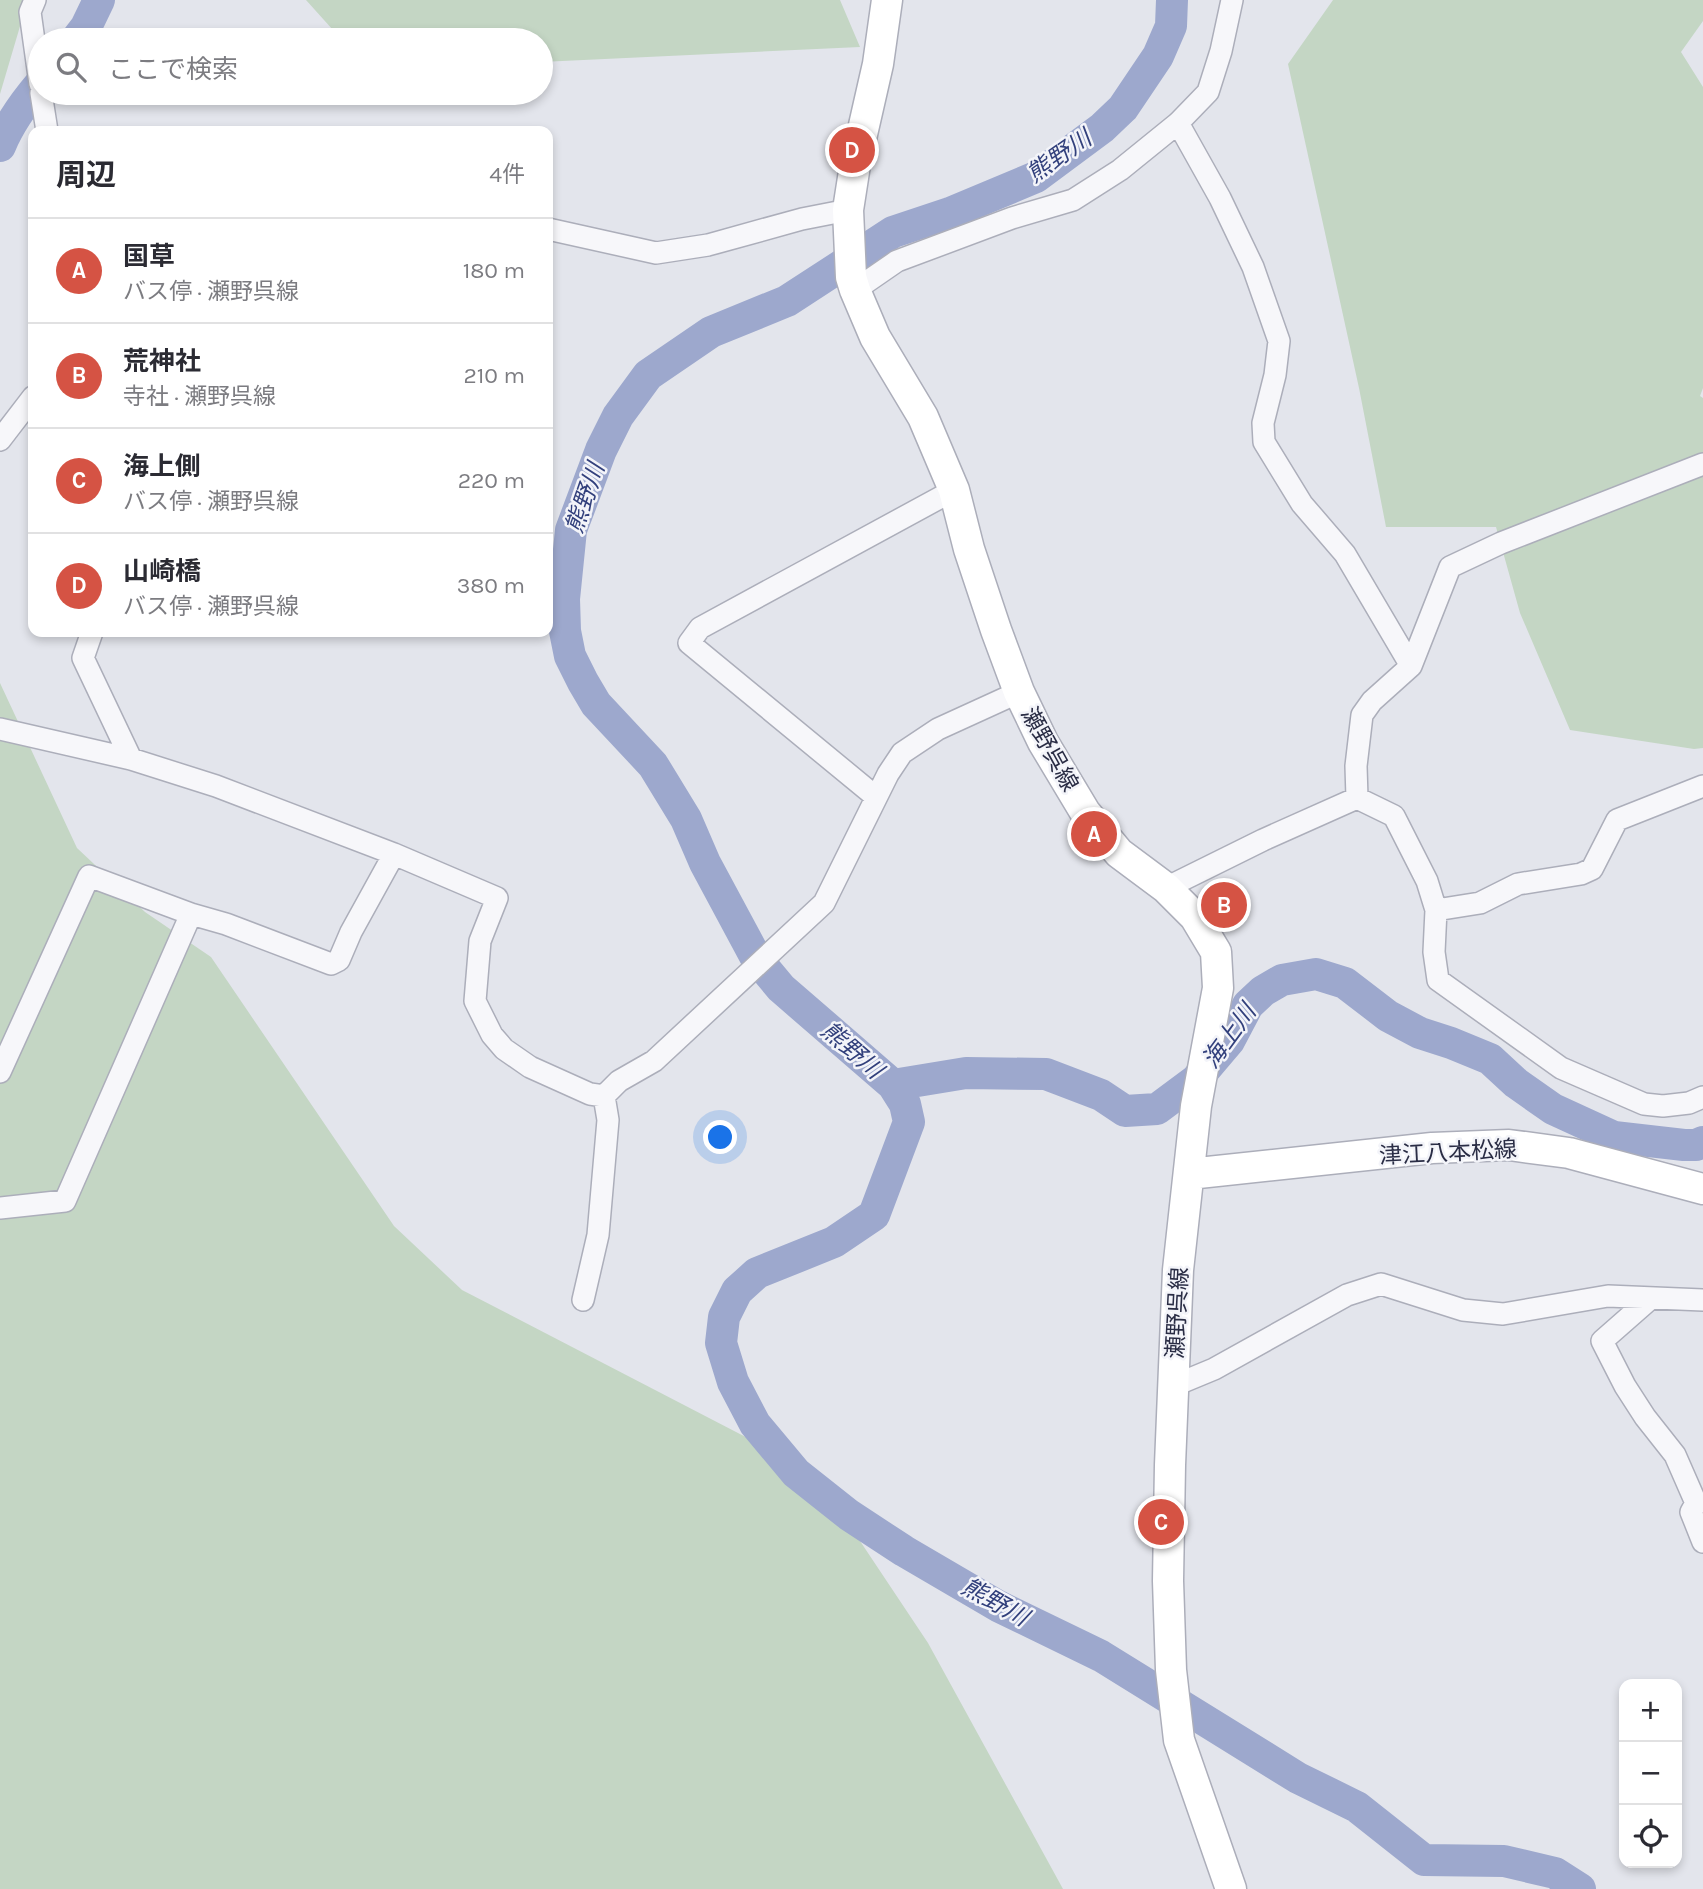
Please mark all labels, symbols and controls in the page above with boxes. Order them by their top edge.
search box [28,28,553,105]
icon: search [52,48,90,86]
text: ここで検索 [108,54,238,85]
water label: 熊野川 [1021,122,1099,188]
pin: D [829,124,875,176]
text: 周辺 [56,157,116,193]
text: 4件 [489,161,525,188]
text: 国草 [123,241,175,272]
text: A [72,257,86,284]
text: 180 m [463,257,525,284]
text: バス停 · 瀬野呉線 [123,278,299,305]
text: 荒神社 [123,346,201,377]
text: B [72,362,86,389]
text: 210 m [463,362,525,389]
text: 寺社 · 瀬野呉線 [123,383,276,410]
text: 海上側 [123,451,201,482]
water label: 熊野川 [560,457,611,537]
text: C [72,467,86,494]
text: 220 m [458,467,525,494]
text: バス停 · 瀬野呉線 [123,488,299,515]
text: 山崎橋 [123,556,201,587]
text: D [71,572,87,599]
text: 380 m [457,572,525,599]
text: バス停 · 瀬野呉線 [123,593,299,620]
street label: 瀬野呉線 [1015,702,1084,796]
pin: A [1071,808,1117,860]
pin: B [1201,879,1247,931]
water label: 海上川 [1197,996,1263,1073]
water label: 熊野川 [816,1016,891,1086]
your location [703,1120,737,1154]
street label: 津江八本松線 [1378,1135,1518,1170]
street label: 瀬野呉線 [1162,1266,1193,1360]
pin: C [1138,1496,1184,1548]
water label: 熊野川 [957,1572,1036,1633]
map controls [1619,1679,1682,1868]
button: + [1619,1679,1682,1742]
button: − [1619,1742,1682,1805]
button: locate [1619,1805,1682,1868]

